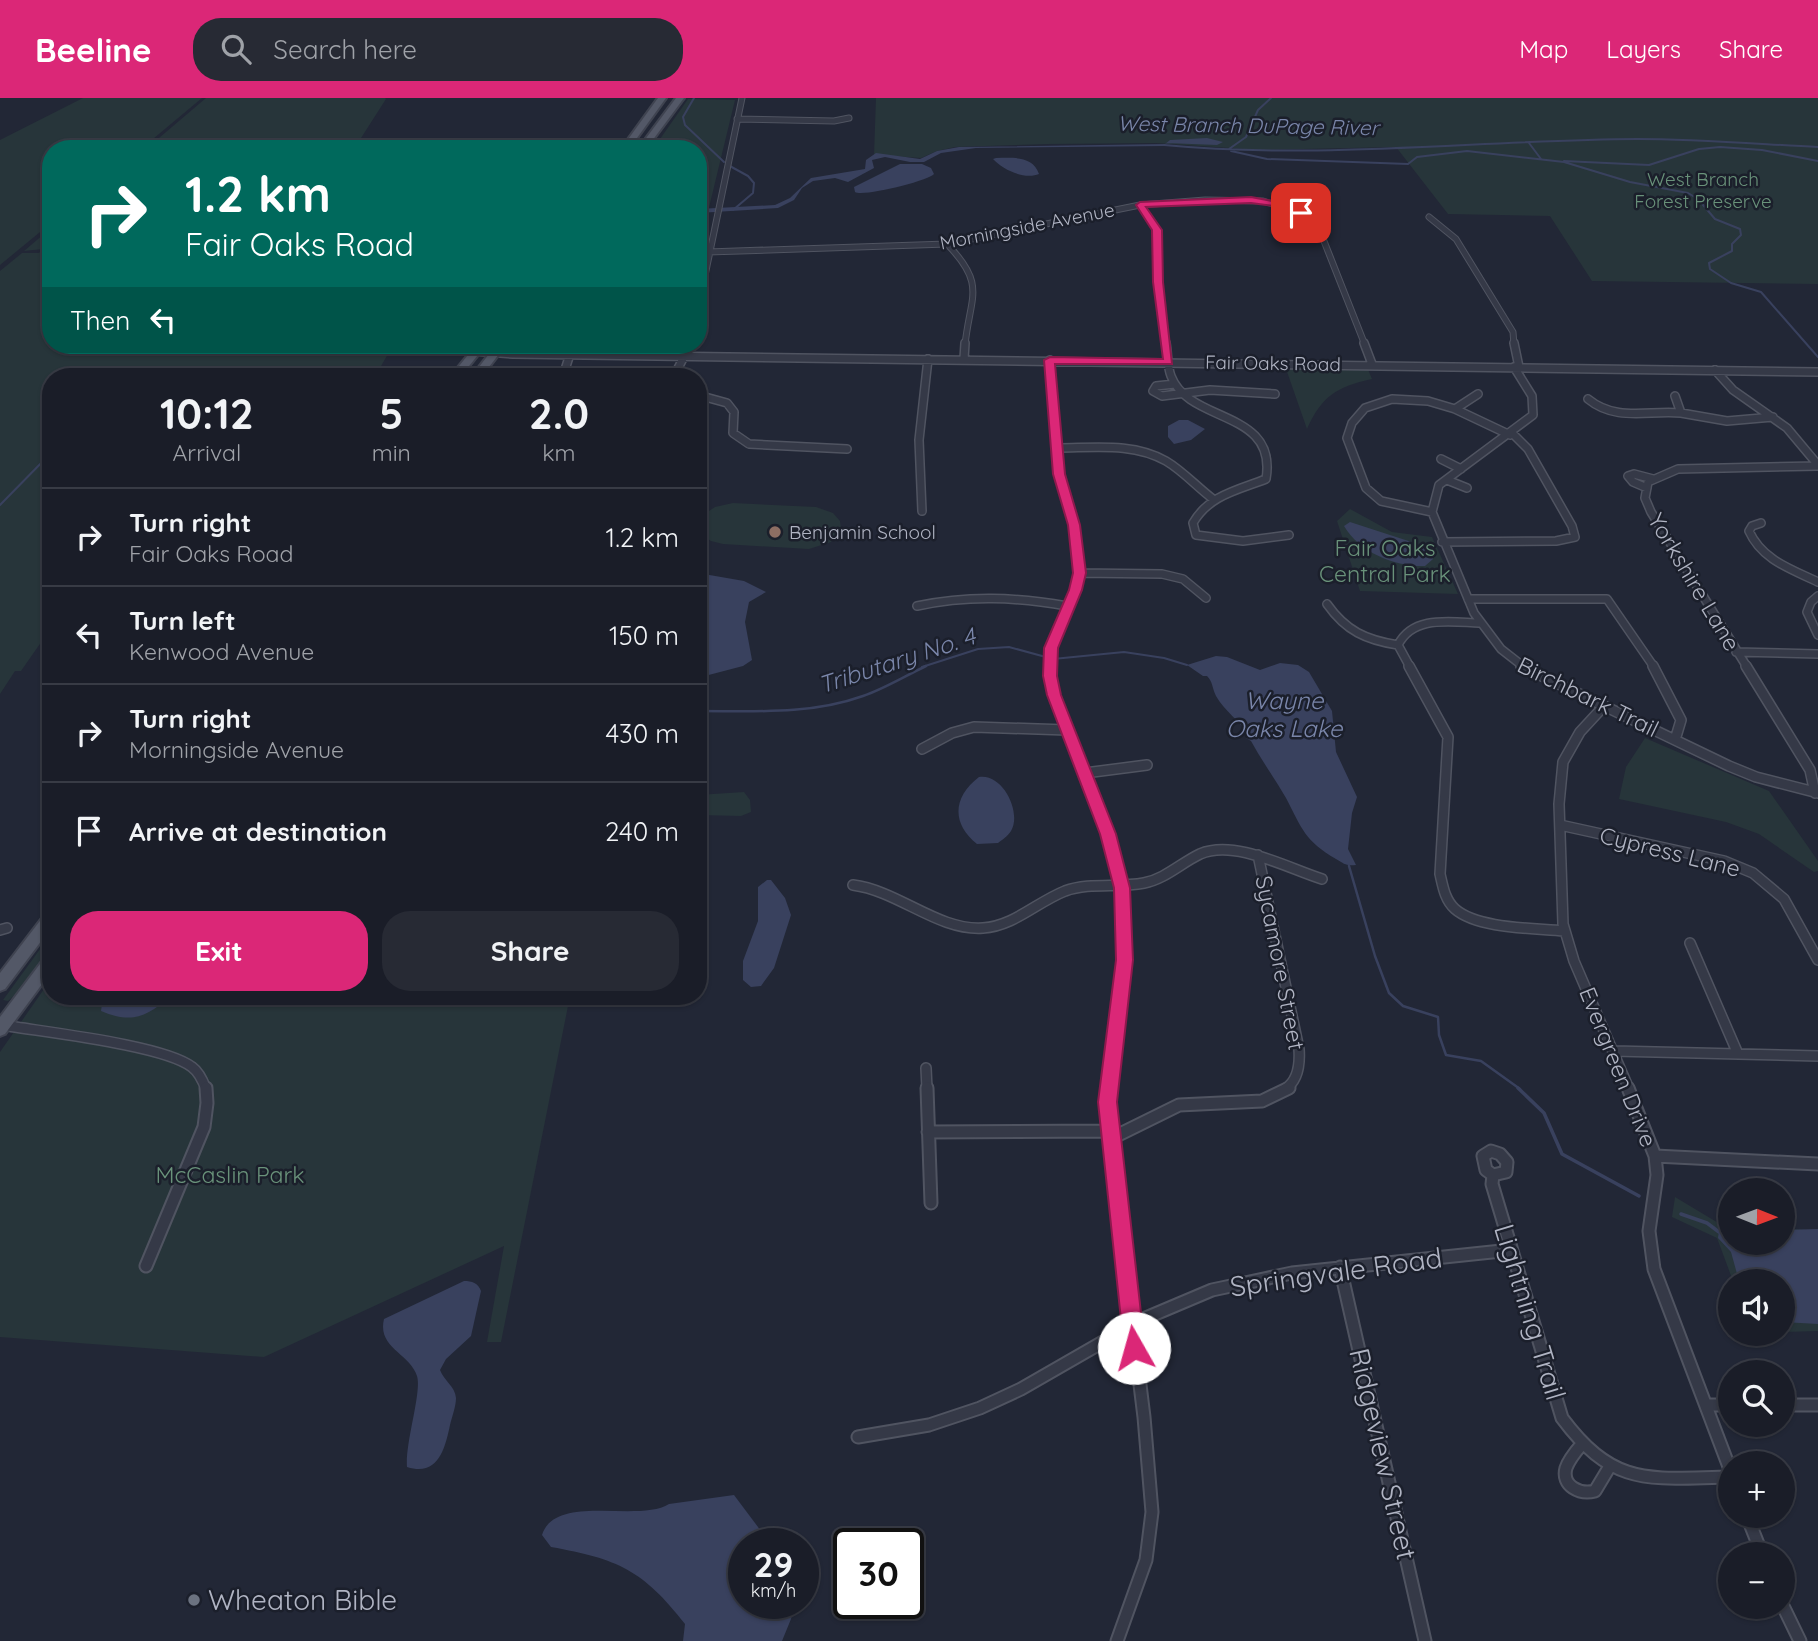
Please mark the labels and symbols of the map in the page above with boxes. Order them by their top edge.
water label: West Branch DuPage River [1117,110,1382,140]
park label: West Branch Forest Preserve [1634,167,1772,213]
pin [1271,183,1331,243]
street label: Morningside Avenue [938,197,1116,255]
street label: Fair Oaks Road [1205,350,1341,376]
street label: Yorkshire Lane [1642,508,1747,656]
place label: Benjamin School [789,520,936,544]
marker: Benjamin School [767,524,783,540]
park label: Fair Oaks Central Park [1319,533,1451,588]
water label: Tributary No. 4 [814,620,980,700]
street label: Birchbark Trail [1513,650,1664,743]
water label: Wayne Oaks Lake [1226,685,1344,743]
street label: Cypress Lane [1597,820,1743,883]
street label: Sycamore Street [1249,873,1312,1053]
street label: Evergreen Drive [1573,983,1664,1151]
park label: McCaslin Park [155,1160,305,1189]
north arrow [1718,1178,1796,1255]
street label: Lightning Trail [1487,1220,1574,1404]
street label: Springvale Road [1228,1239,1444,1304]
position arrow [1097,1311,1171,1385]
street label: Ridgeview Street [1342,1345,1425,1563]
speed limit sign: 30 [833,1528,924,1619]
place label: Wheaton Bible [208,1582,397,1617]
marker: Wheaton Bible [186,1592,202,1608]

